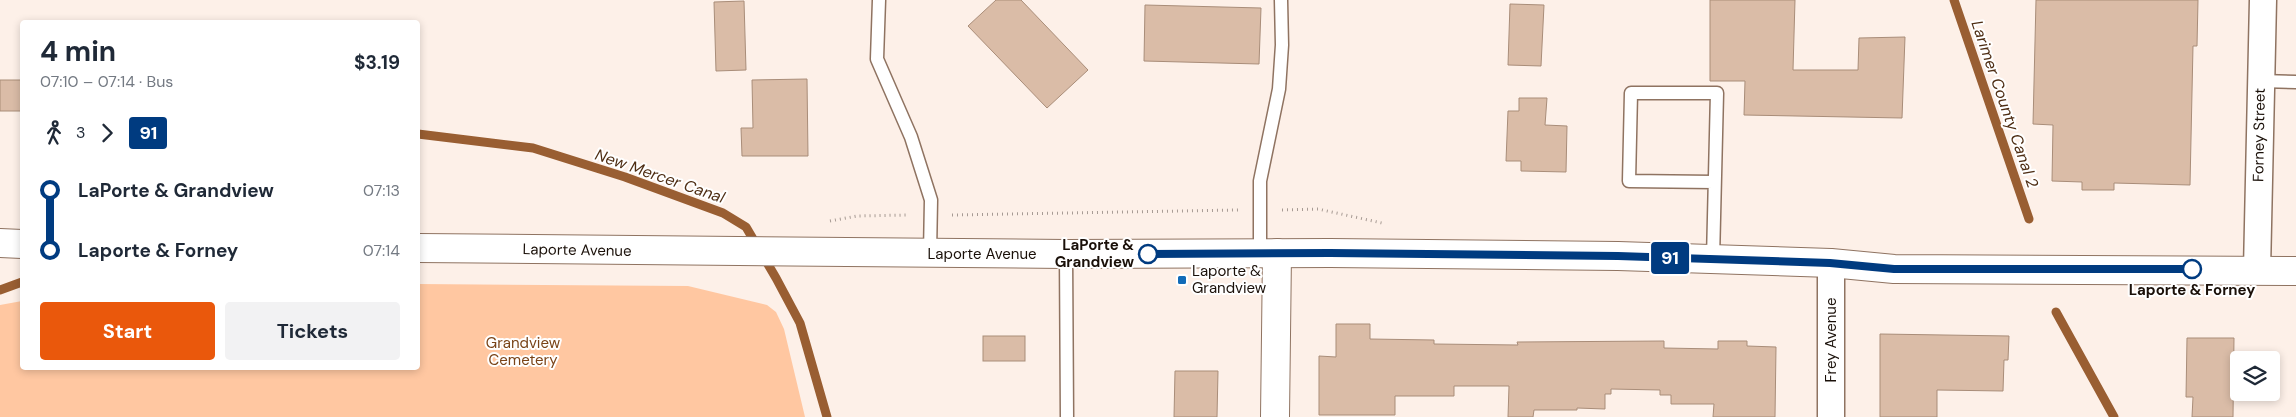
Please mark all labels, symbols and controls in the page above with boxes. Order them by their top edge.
water label: Larimer County Canal 2 [1966,18,2044,190]
text: 4 min [40,33,116,70]
text: $3.19 [354,50,400,75]
text: 07:10 – 07:14 · Bus [40,71,173,92]
street label: Forney Street [2248,88,2270,182]
icon: walk [40,119,68,147]
icon: forward [93,119,121,147]
text: 91 [139,121,157,145]
text: 3 [76,122,85,143]
water label: New Mercer Canal [592,144,728,208]
text: LaPorte & Grandview [78,178,274,203]
text: 07:13 [363,180,400,201]
place label: LaPorte & Grandview [1055,235,1135,272]
text: Laporte & Forney [78,238,238,263]
street label: Laporte Avenue [522,239,632,261]
text: 07:14 [363,240,400,261]
line badge: 91 [1648,242,1692,274]
street label: Laporte Avenue [927,244,1037,264]
marker: LaPorte & Grandview [1138,244,1158,264]
text: 91 [1661,246,1679,270]
marker: Laporte & Forney [2182,259,2202,279]
place label: Laporte & Grandview [1192,261,1267,298]
marker: Laporte & Grandview [1176,274,1188,286]
place label: Laporte & Forney [2129,280,2255,300]
street label: Frey Avenue [1821,298,1841,382]
button: Start [40,302,215,360]
button: Tickets [225,302,400,360]
park label: Grandview Cemetery [486,333,561,370]
map controls [2230,351,2280,401]
button: layers [2230,351,2280,401]

